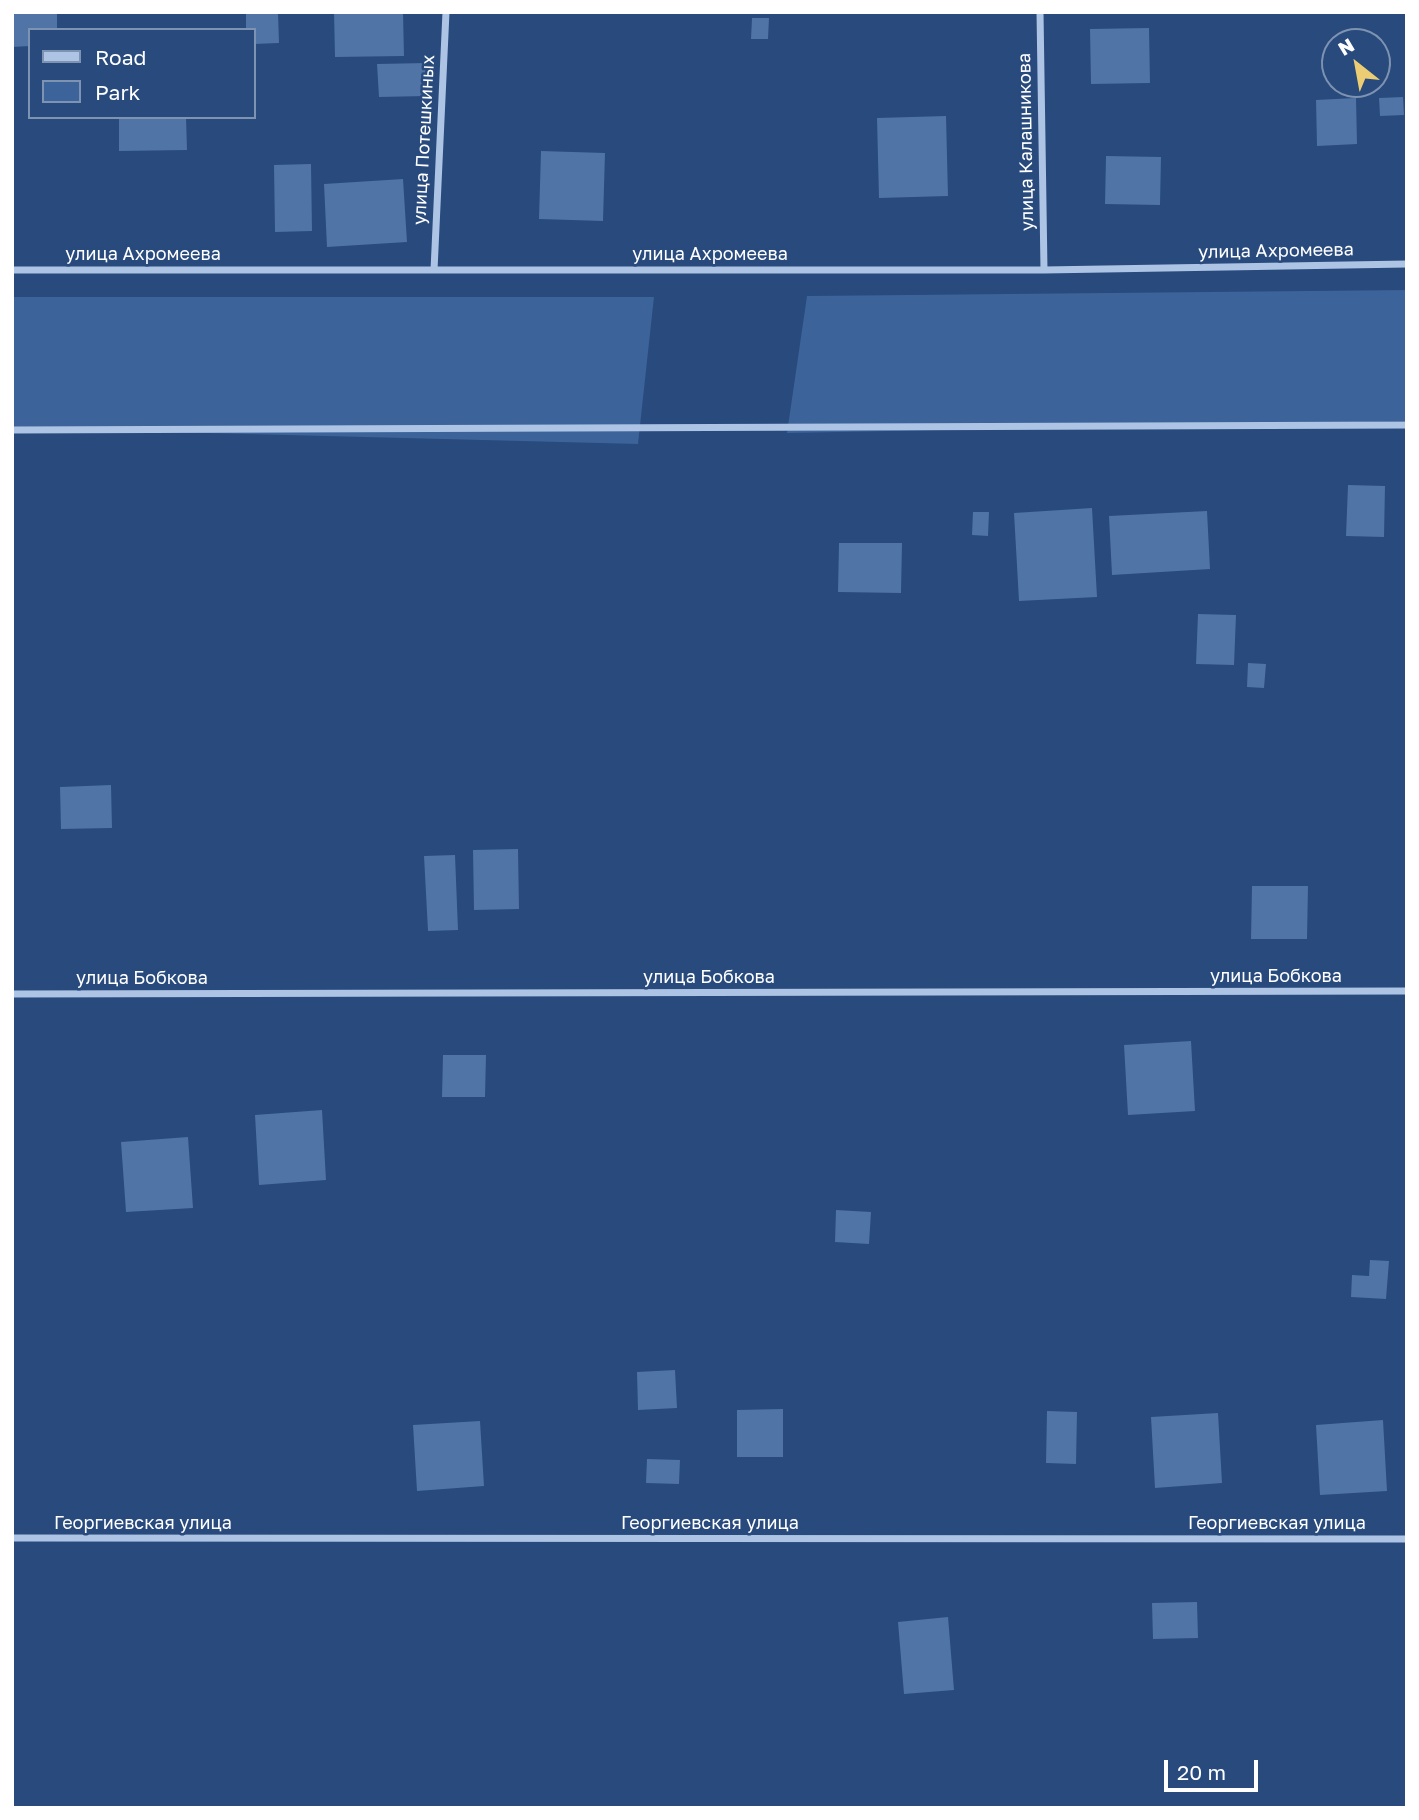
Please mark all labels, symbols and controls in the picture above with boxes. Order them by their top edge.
legend [28,28,256,119]
north arrow [1321,28,1391,98]
text: N [1334,33,1358,60]
text: Road [95,44,146,70]
street label: улица Калашникова [1014,53,1038,231]
street label: улица Потешкиных [409,54,439,226]
text: Park [95,79,140,105]
street label: улица Ахромеева [1198,239,1354,263]
street label: улица Ахромеева [65,243,221,265]
street label: улица Ахромеева [632,243,788,265]
street label: улица Бобкова [1210,965,1342,987]
street label: улица Бобкова [643,966,775,988]
street label: улица Бобкова [76,967,208,989]
street label: Георгиевская улица [54,1512,232,1534]
street label: Георгиевская улица [621,1512,799,1534]
street label: Георгиевская улица [1188,1512,1366,1534]
scale bar [1167,1746,1262,1790]
text: 20 m [1177,1759,1226,1785]

